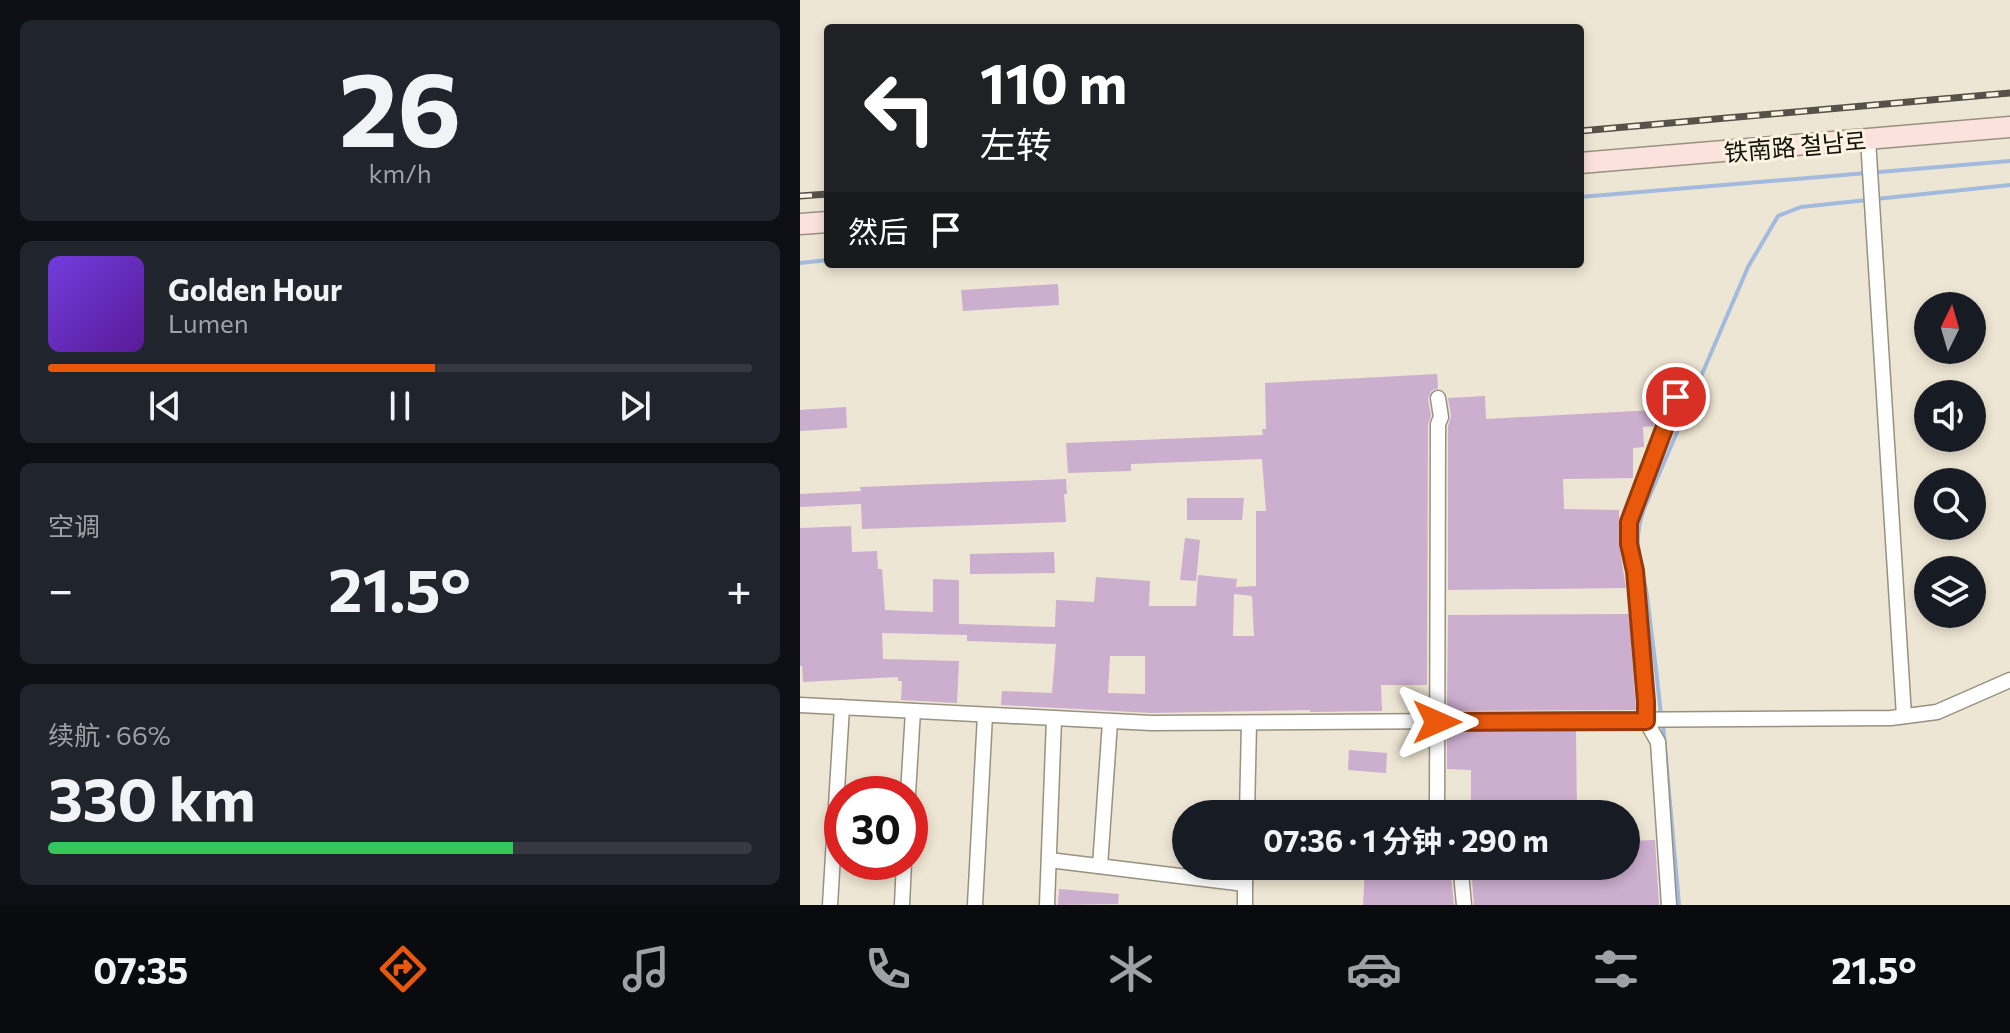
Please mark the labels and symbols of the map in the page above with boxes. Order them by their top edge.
street label: 铁南路 철남로 [1723,125,1867,167]
north arrow [1914,292,1986,364]
pin [1642,363,1710,431]
position arrow [1395,680,1479,764]
speed limit sign: 30 [824,776,928,880]

